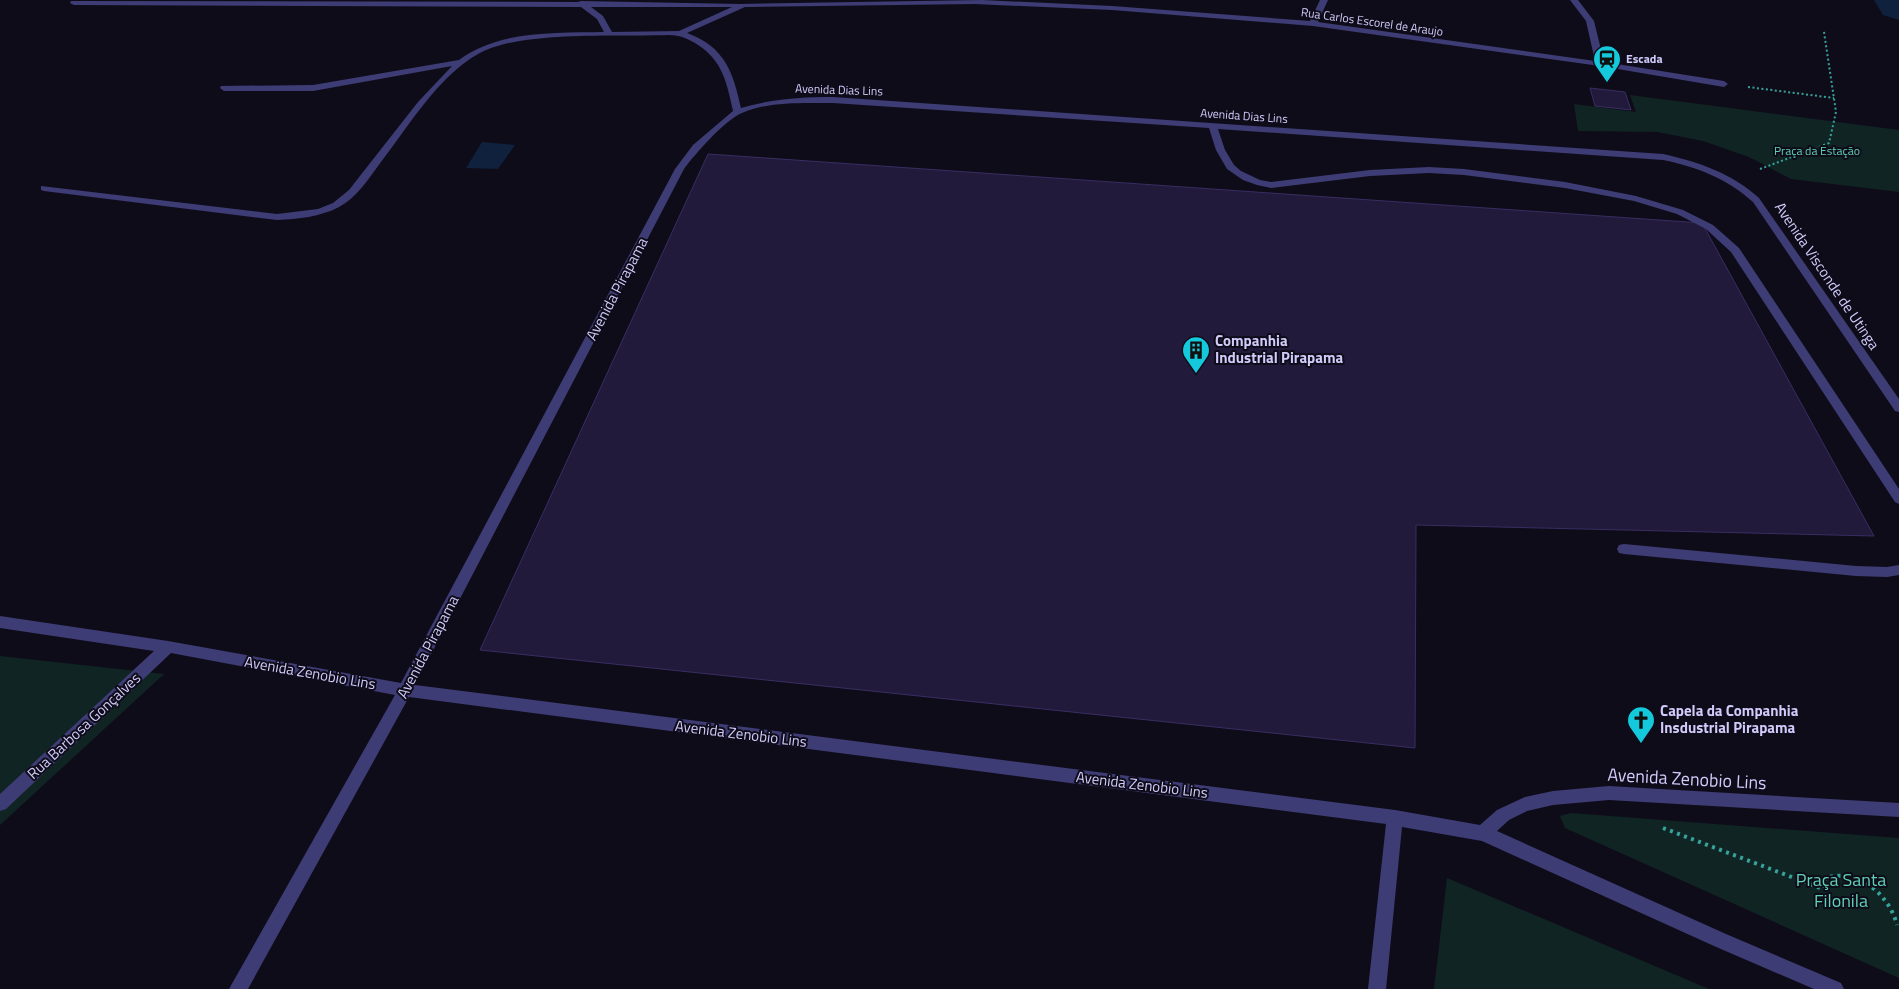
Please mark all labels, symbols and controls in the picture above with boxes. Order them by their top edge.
street label: Rua Carlos Escorel de Araujo [1300,2,1444,41]
station icon: Escada [1592,44,1622,83]
place label: Escada [1626,49,1663,68]
street label: Avenida Dias Lins [795,78,884,101]
street label: Avenida Dias Lins [1200,103,1289,128]
park label: Praça da Estação [1774,141,1860,160]
street label: Avenida Visconde de Utinga [1769,197,1886,355]
street label: Avenida Pirapama [580,233,654,344]
place label: Companhia Industrial Pirapama [1215,329,1343,369]
building icon: Companhia Industrial Pirapama [1181,335,1211,374]
street label: Avenida Pirapama [391,591,465,702]
street label: Avenida Zenobio Lins [243,650,377,695]
street label: Rua Barbosa Gonçalves [22,667,146,784]
place label: Capela da Companhia Insdustrial Pirapama [1660,699,1799,739]
church icon: Capela da Companhia Insdustrial Pirapama [1626,705,1656,744]
street label: Avenida Zenobio Lins [674,714,808,753]
street label: Avenida Zenobio Lins [1607,761,1767,796]
street label: Avenida Zenobio Lins [1075,765,1209,804]
park label: Praça Santa Filonila [1796,866,1886,914]

